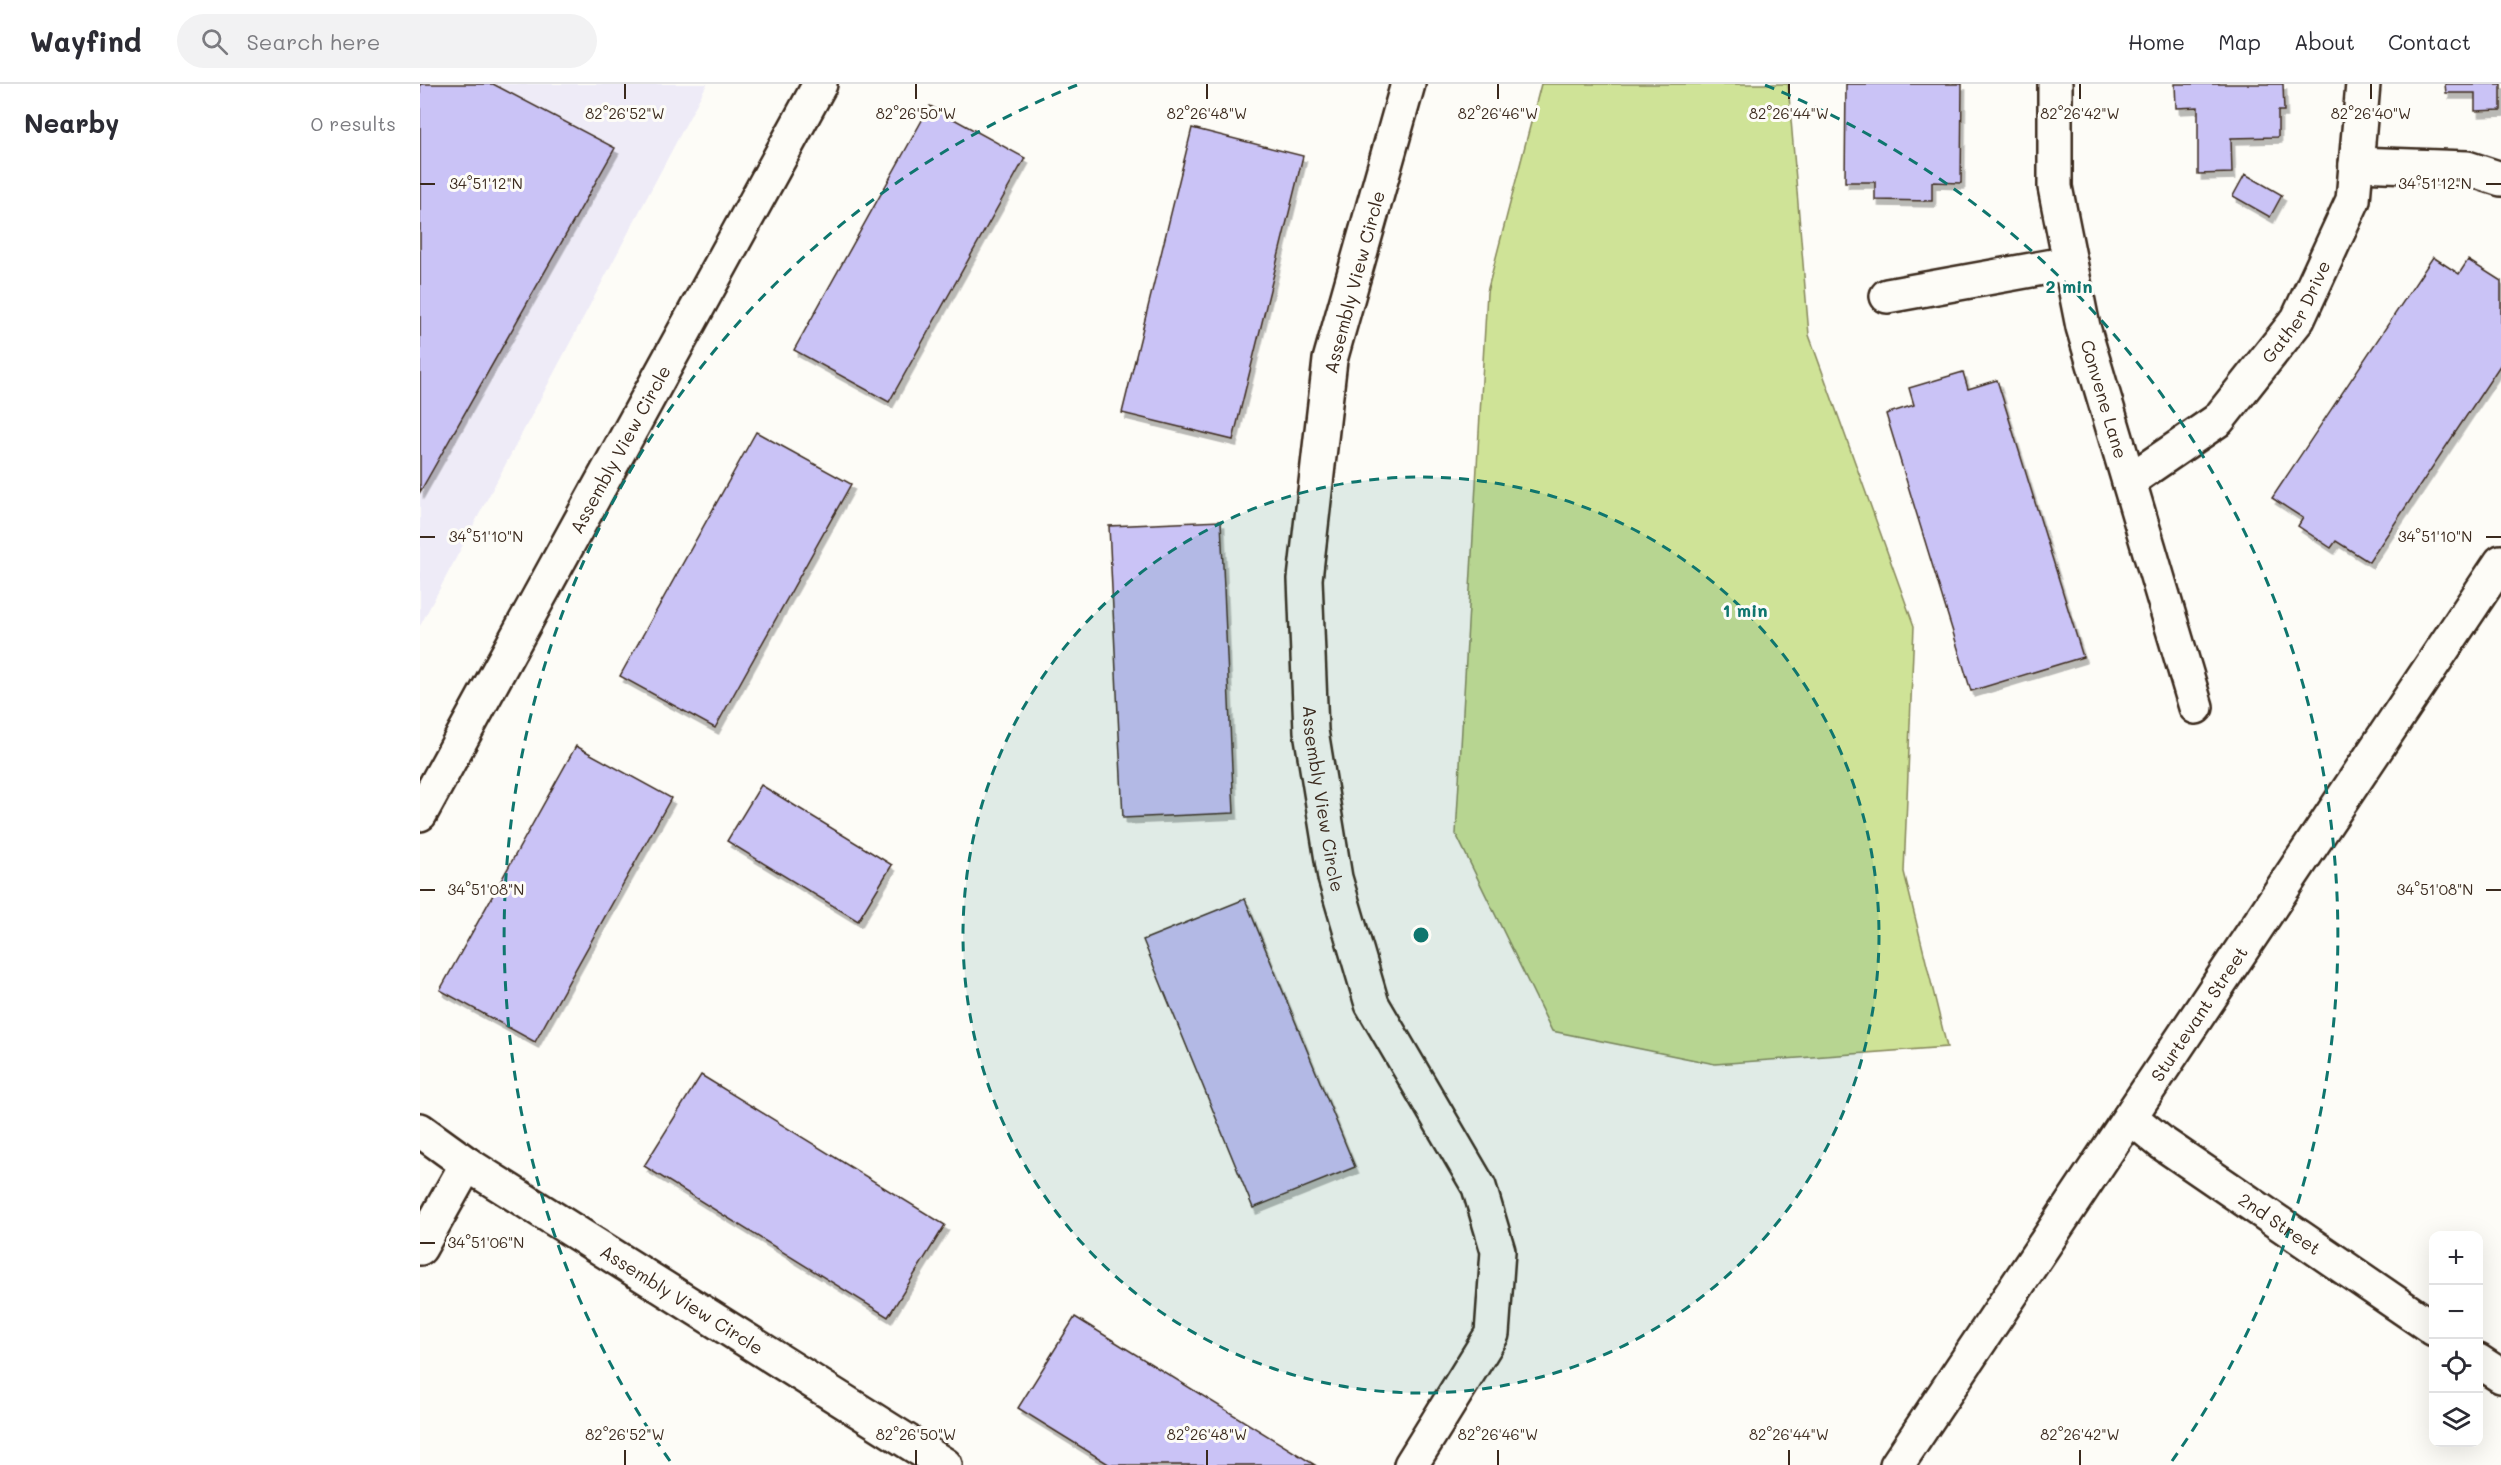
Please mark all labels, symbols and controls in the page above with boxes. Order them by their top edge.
search box [177,14,597,68]
text: Wayfind [30,23,141,59]
icon: search [198,25,231,58]
text: Search here [246,27,380,56]
text: Home [2128,28,2185,55]
text: Map [2218,28,2261,55]
text: About [2294,28,2355,55]
text: Contact [2388,28,2471,55]
text: 82°26'52"W [585,103,665,123]
text: 82°26'50"W [876,103,956,123]
text: 82°26'48"W [1167,103,1247,123]
text: 82°26'46"W [1458,103,1538,123]
text: 82°26'44"W [1749,103,1829,123]
text: 82°26'42"W [2040,103,2120,123]
text: 82°26'40"W [2331,103,2411,123]
text: Nearby [24,106,119,140]
text: 0 results [311,110,396,136]
text: 34°51'12"N [449,173,523,193]
text: 34°51'12"N [2398,173,2472,193]
street label: Assembly View Circle [1318,188,1390,376]
street label: Gather Drive [2256,256,2335,368]
text: 2 min [2045,274,2093,298]
street label: Convene Lane [2075,337,2133,461]
street label: Assembly View Circle [564,361,676,538]
text: 34°51'10"N [449,526,523,546]
text: 34°51'10"N [2398,526,2472,546]
text: 1 min [1722,598,1768,622]
street label: Assembly View Circle [1298,705,1350,895]
text: 34°51'08"N [448,879,524,899]
text: 34°51'08"N [2397,879,2473,899]
centre of rings [1411,925,1431,945]
street label: Sturtevant Street [2145,941,2253,1086]
street label: 2nd Street [2234,1187,2326,1260]
map controls [2429,1231,2483,1447]
button: + [2429,1231,2483,1285]
text: 34°51'06"N [448,1232,524,1252]
street label: Assembly View Circle [596,1239,768,1360]
button: − [2429,1285,2483,1339]
button: locate [2429,1339,2483,1393]
button: layers [2429,1393,2483,1447]
text: 82°26'52"W [585,1424,665,1444]
text: 82°26'50"W [876,1424,956,1444]
text: 82°26'48"W [1167,1424,1247,1444]
text: 82°26'46"W [1458,1424,1538,1444]
text: 82°26'44"W [1749,1424,1829,1444]
text: 82°26'42"W [2040,1424,2120,1444]

